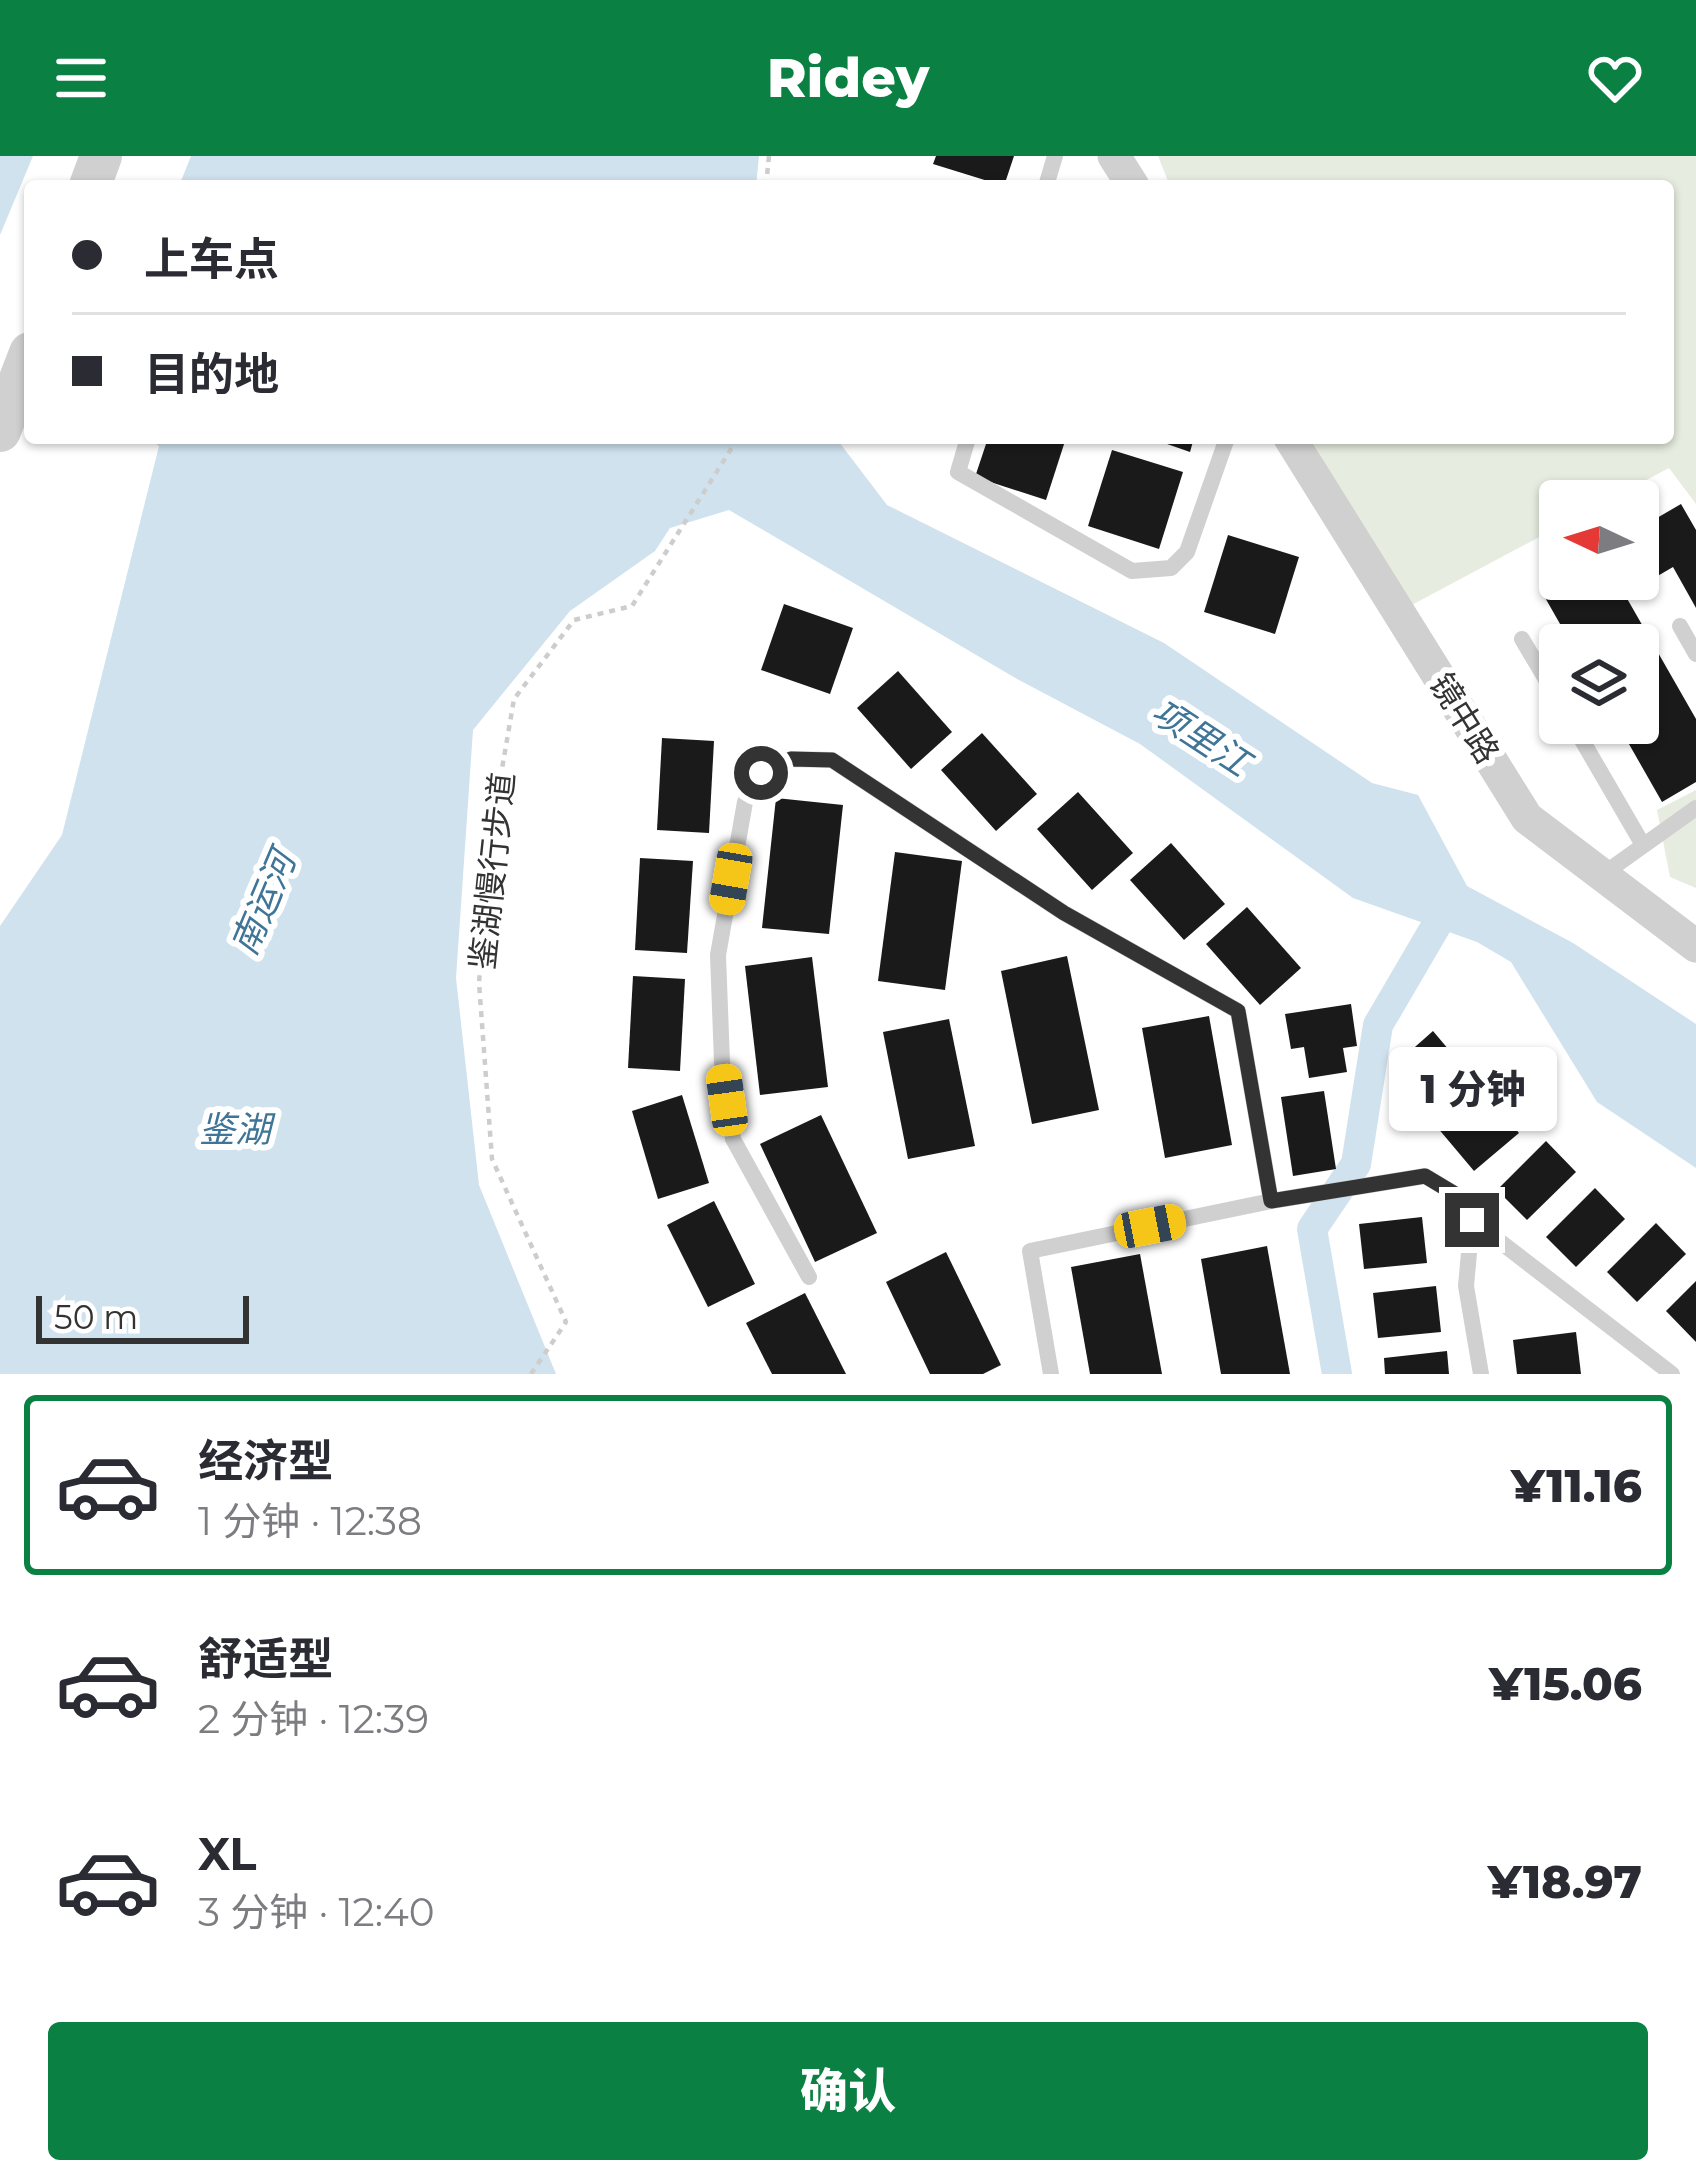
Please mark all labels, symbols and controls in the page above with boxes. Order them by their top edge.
icon: menu [48,45,114,111]
text: Ridey [767,45,929,111]
icon: heart [1582,45,1648,111]
text: 上车点 [144,231,279,286]
text: 目的地 [144,346,279,401]
north arrow [1539,480,1659,600]
map controls [1539,480,1659,744]
button: layers [1539,624,1659,744]
street label: 镜中路 [1422,665,1508,771]
water label: 项里江 [1144,689,1262,787]
route start [734,746,788,800]
street label: 鉴湖慢行步道 [462,770,522,972]
water label: 南运河 [222,839,307,961]
car [707,840,755,918]
callout: 1 分钟 [1388,1046,1556,1130]
car [704,1062,750,1138]
text: 1 分钟 [1420,1065,1526,1113]
water label: 鉴湖 [199,1107,276,1151]
route end [1445,1193,1499,1247]
car [1111,1201,1189,1251]
scale bar [36,1290,249,1343]
text: 50 m [54,1297,138,1337]
icon: car [54,1431,162,1539]
text: 经济型 [198,1433,333,1488]
text: ¥11.16 [1511,1458,1642,1513]
text: 1 分钟 · 12:38 [198,1497,422,1545]
icon: car [54,1629,162,1737]
text: 舒适型 [198,1631,333,1686]
text: ¥15.06 [1489,1656,1642,1711]
text: 2 分钟 · 12:39 [198,1695,429,1743]
text: XL [198,1826,256,1881]
icon: car [54,1827,162,1935]
text: ¥18.97 [1488,1854,1642,1909]
text: 3 分钟 · 12:40 [198,1888,435,1936]
button: 确认 [48,2022,1648,2160]

